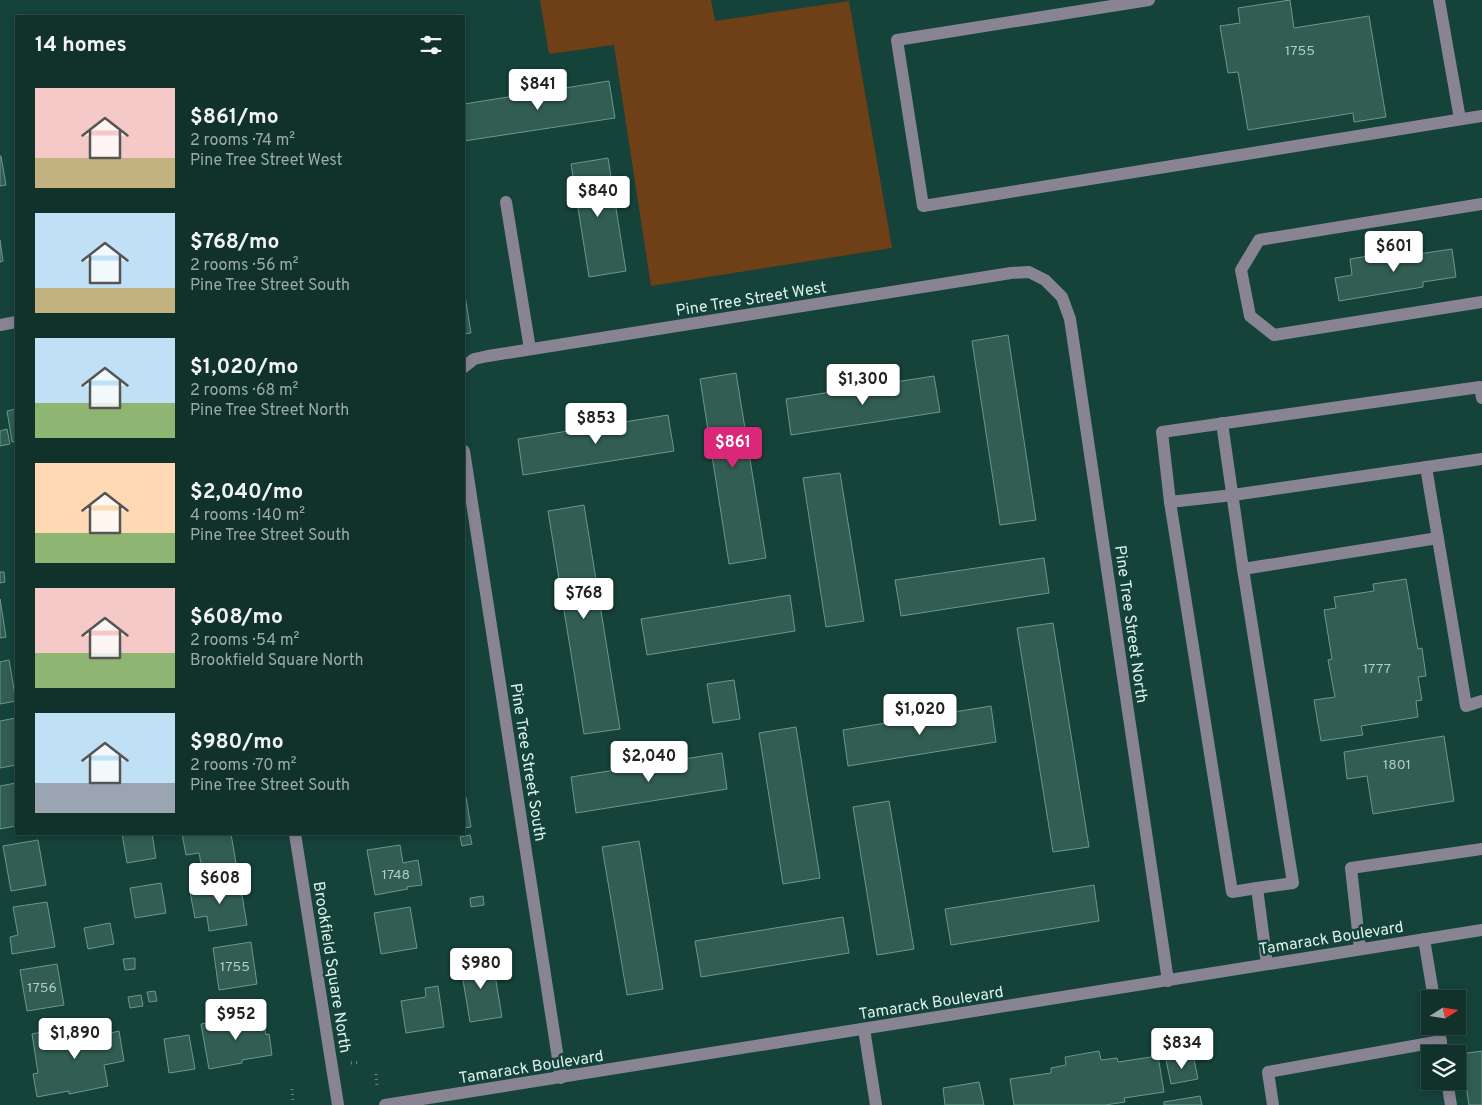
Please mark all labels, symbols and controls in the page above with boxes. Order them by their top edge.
icon: filters [417,31,445,59]
text: 14 homes [35,32,127,59]
house number: 1755 [1285,43,1315,60]
pin: $841 [508,68,568,111]
text: $841 [520,75,556,95]
text: $861/mo [190,104,279,131]
icon: home [75,108,135,168]
text: 2 rooms · 74 m² [190,131,295,151]
text: Pine Tree Street West [190,151,343,171]
pin: $840 [568,176,628,218]
text: $840 [578,182,618,202]
text: $768/mo [190,229,279,256]
pin: $601 [1364,230,1424,273]
icon: home [75,233,135,293]
text: $601 [1376,237,1412,257]
text: 2 rooms · 56 m² [190,256,299,276]
text: Pine Tree Street South [190,276,350,296]
street label: Pine Tree Street West [674,278,828,322]
text: $1,020/mo [190,354,298,381]
icon: home [75,358,135,418]
pin: $1,300 [822,364,904,406]
text: $1,300 [838,370,888,390]
text: 2 rooms · 68 m² [190,381,298,401]
text: Pine Tree Street North [190,401,349,421]
pin: $853 [566,402,626,445]
text: $853 [576,409,616,429]
pin: $861 [703,426,763,469]
text: $861 [715,433,751,453]
text: $2,040/mo [190,479,303,506]
icon: home [75,483,135,543]
text: 4 rooms · 140 m² [190,506,305,526]
text: Pine Tree Street South [190,526,350,546]
street label: Pine Tree Street North [1109,544,1151,705]
pin: $768 [554,578,614,620]
text: $768 [565,584,603,604]
text: $608/mo [190,604,283,631]
icon: home [75,608,135,668]
text: 2 rooms · 54 m² [190,631,299,651]
text: Brookfield Square North [190,651,363,671]
house number: 1777 [1363,661,1391,678]
street label: Pine Tree Street South [505,682,549,843]
pin: $1,020 [879,694,961,736]
text: $1,020 [894,700,946,720]
text: $980/mo [190,729,284,756]
icon: home [75,733,135,793]
pin: $2,040 [608,740,690,783]
text: $2,040 [622,747,676,767]
text: 2 rooms · 70 m² [190,756,297,776]
house number: 1801 [1383,757,1411,774]
text: Pine Tree Street South [190,776,350,796]
pin: $608 [190,862,250,905]
house number: 1748 [382,867,410,884]
text: $608 [200,869,240,889]
street label: Brookfield Square North [308,880,354,1055]
street label: Tamarack Boulevard [1257,918,1405,960]
pin: $980 [451,948,511,990]
text: $980 [461,954,501,974]
house number: 1755 [220,959,250,976]
house number: 1756 [27,980,57,997]
street label: Tamarack Boulevard [857,983,1005,1025]
north arrow [1421,990,1466,1035]
map controls [1421,990,1466,1090]
pin: $952 [206,998,266,1041]
text: $952 [216,1005,256,1025]
pin: $1,890 [34,1018,116,1060]
text: $1,890 [50,1024,100,1044]
pin: $834 [1152,1028,1212,1070]
text: $834 [1162,1034,1202,1054]
button: layers [1421,1045,1466,1090]
street label: Tamarack Boulevard [457,1047,605,1089]

